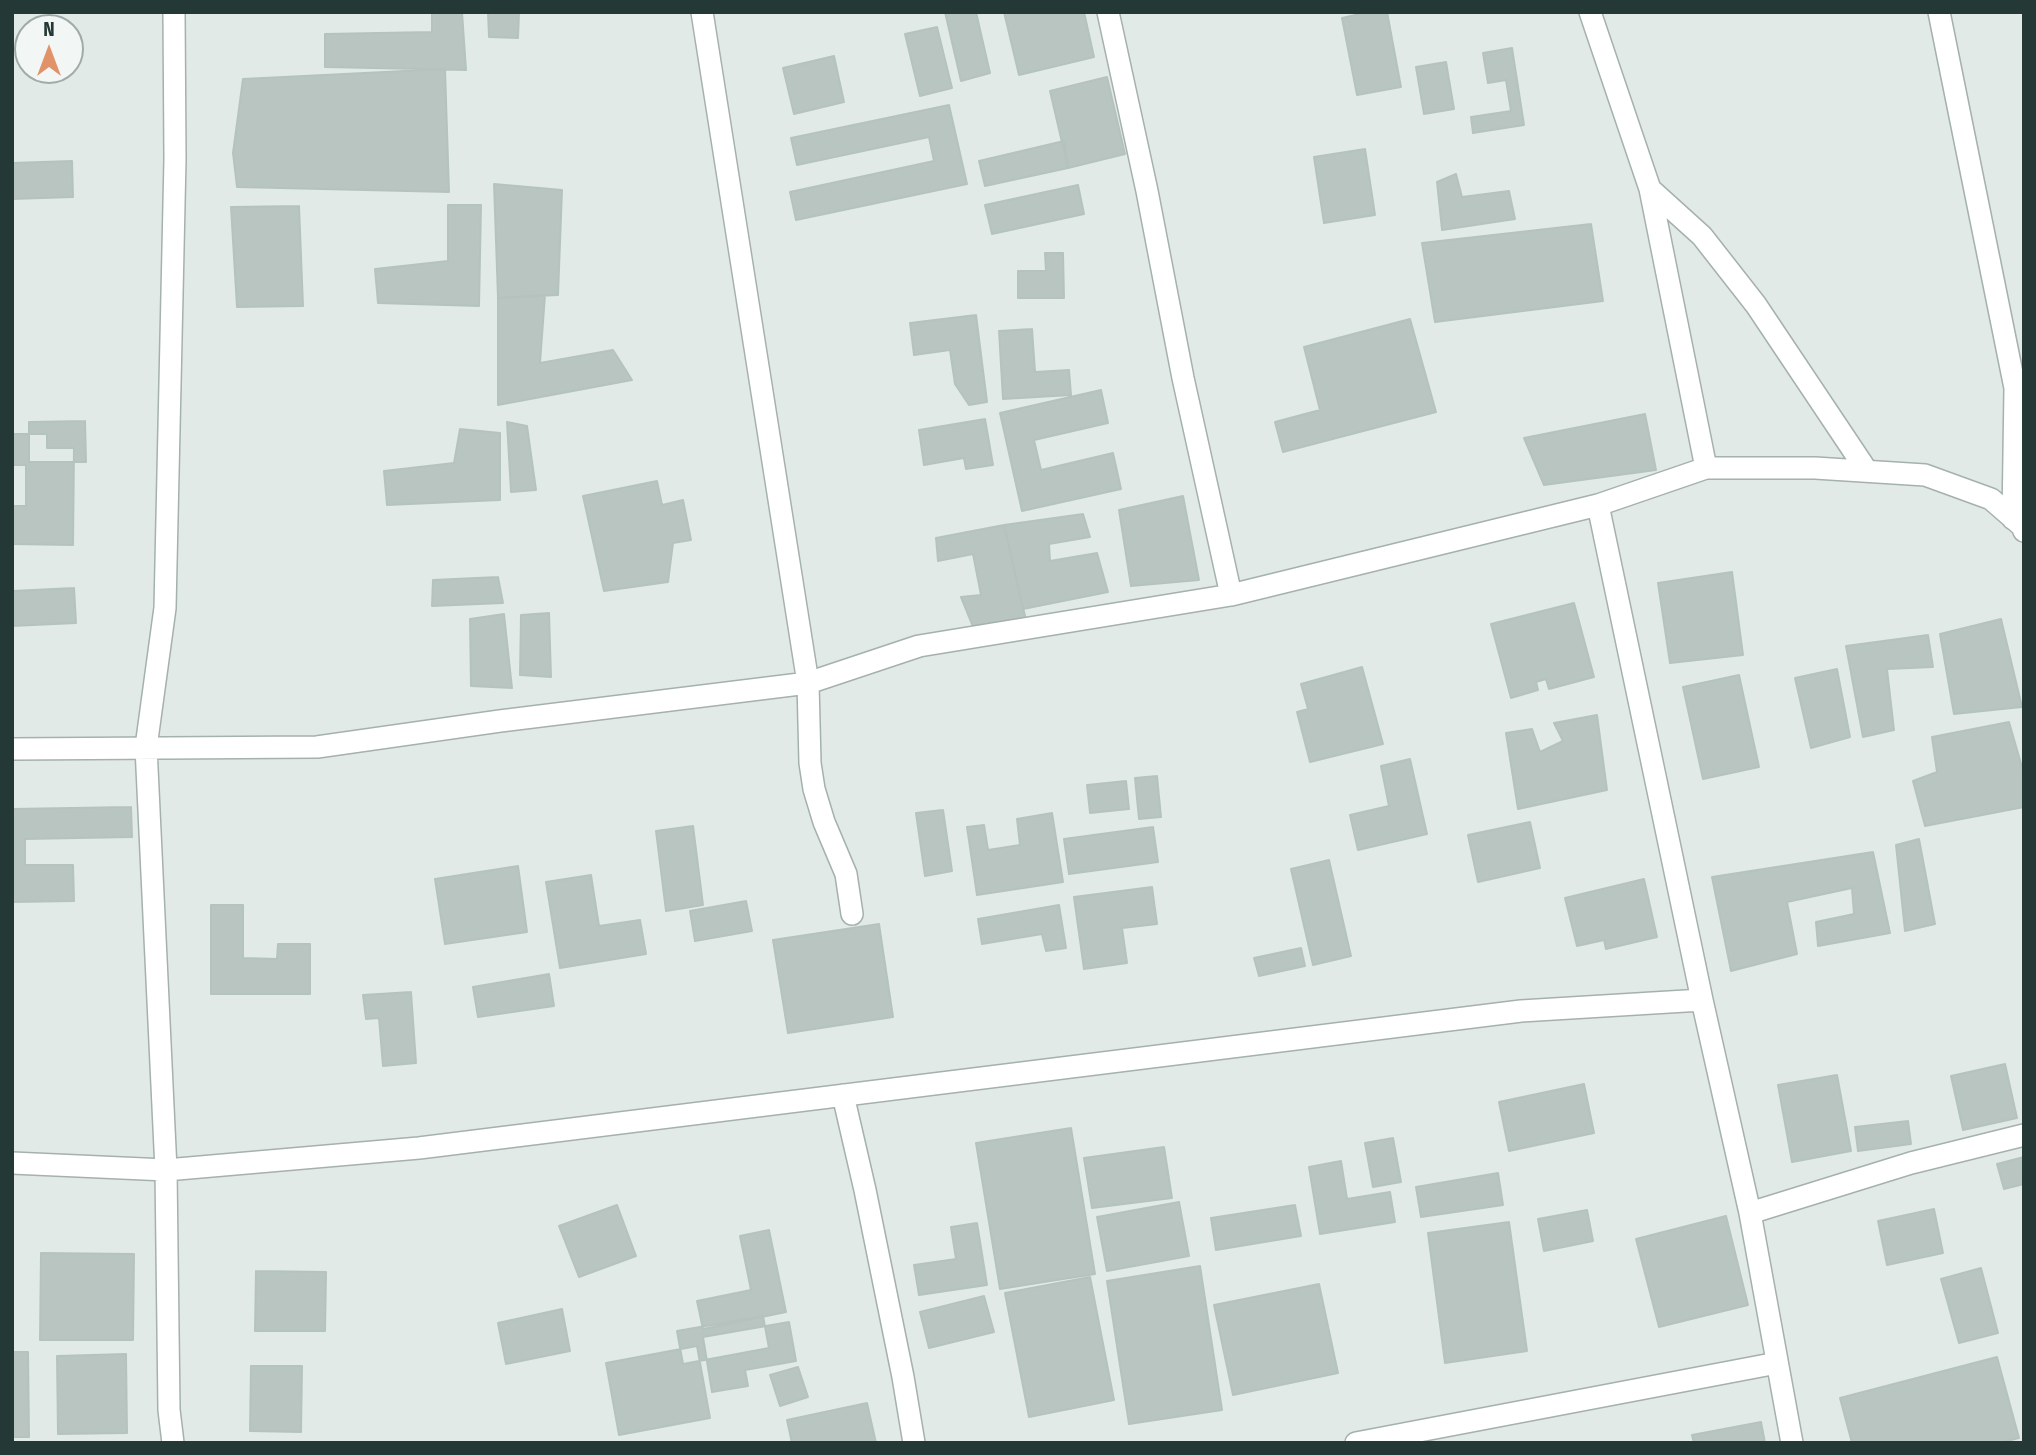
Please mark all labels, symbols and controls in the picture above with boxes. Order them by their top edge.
north arrow [14,14,84,84]
text: N [43,18,55,41]

